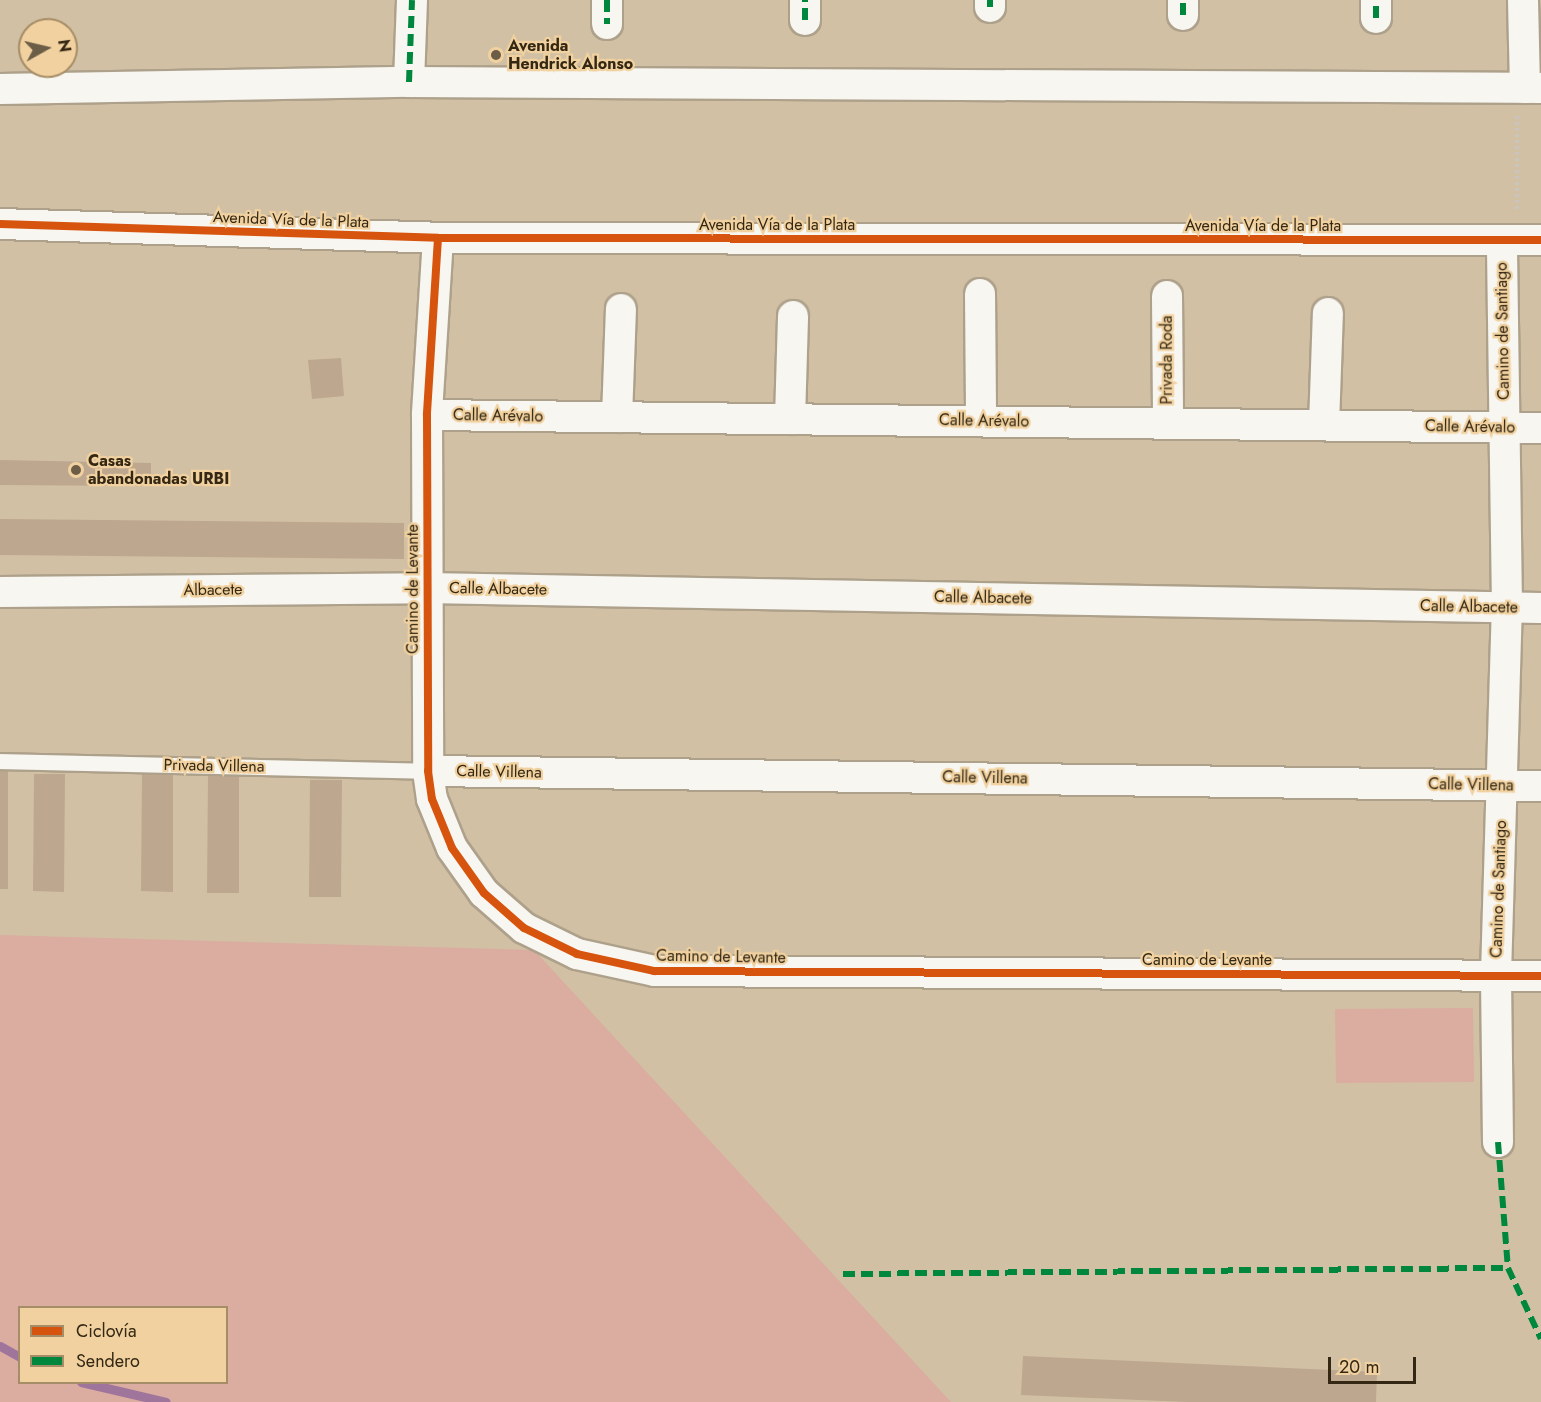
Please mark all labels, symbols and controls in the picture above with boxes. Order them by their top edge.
north arrow [18,18,78,78]
place label: Avenida Hendrick Alonso [508,36,633,74]
text: N [52,38,77,54]
marker: Avenida Hendrick Alonso [489,48,503,62]
street label: Avenida Vía de la Plata [213,208,369,232]
street label: Avenida Vía de la Plata [699,215,855,235]
street label: Avenida Vía de la Plata [1185,216,1341,236]
street label: Camino de Santiago [1492,262,1514,400]
street label: Privada Roda [1157,316,1177,404]
street label: Calle Arévalo [453,406,543,426]
street label: Calle Arévalo [939,411,1029,431]
street label: Calle Arévalo [1425,417,1515,437]
place label: Casas abandonadas URBI [88,451,229,489]
marker: Casas abandonadas URBI [69,463,83,477]
street label: Camino de Levante [403,524,423,654]
street label: Calle Albacete [449,579,547,599]
street label: Albacete [183,580,243,600]
street label: Calle Albacete [934,588,1032,608]
street label: Calle Albacete [1420,597,1518,617]
street label: Privada Villena [163,756,265,776]
street label: Calle Villena [456,762,542,782]
street label: Calle Villena [942,768,1028,788]
street label: Calle Villena [1428,775,1514,795]
street label: Camino de Santiago [1487,820,1511,958]
street label: Camino de Levante [656,946,786,968]
street label: Camino de Levante [1142,950,1272,970]
legend [18,1306,228,1384]
text: Ciclovía [76,1318,137,1344]
scale bar [1331,1345,1420,1383]
text: Sendero [76,1348,140,1374]
text: 20 m [1339,1354,1379,1380]

